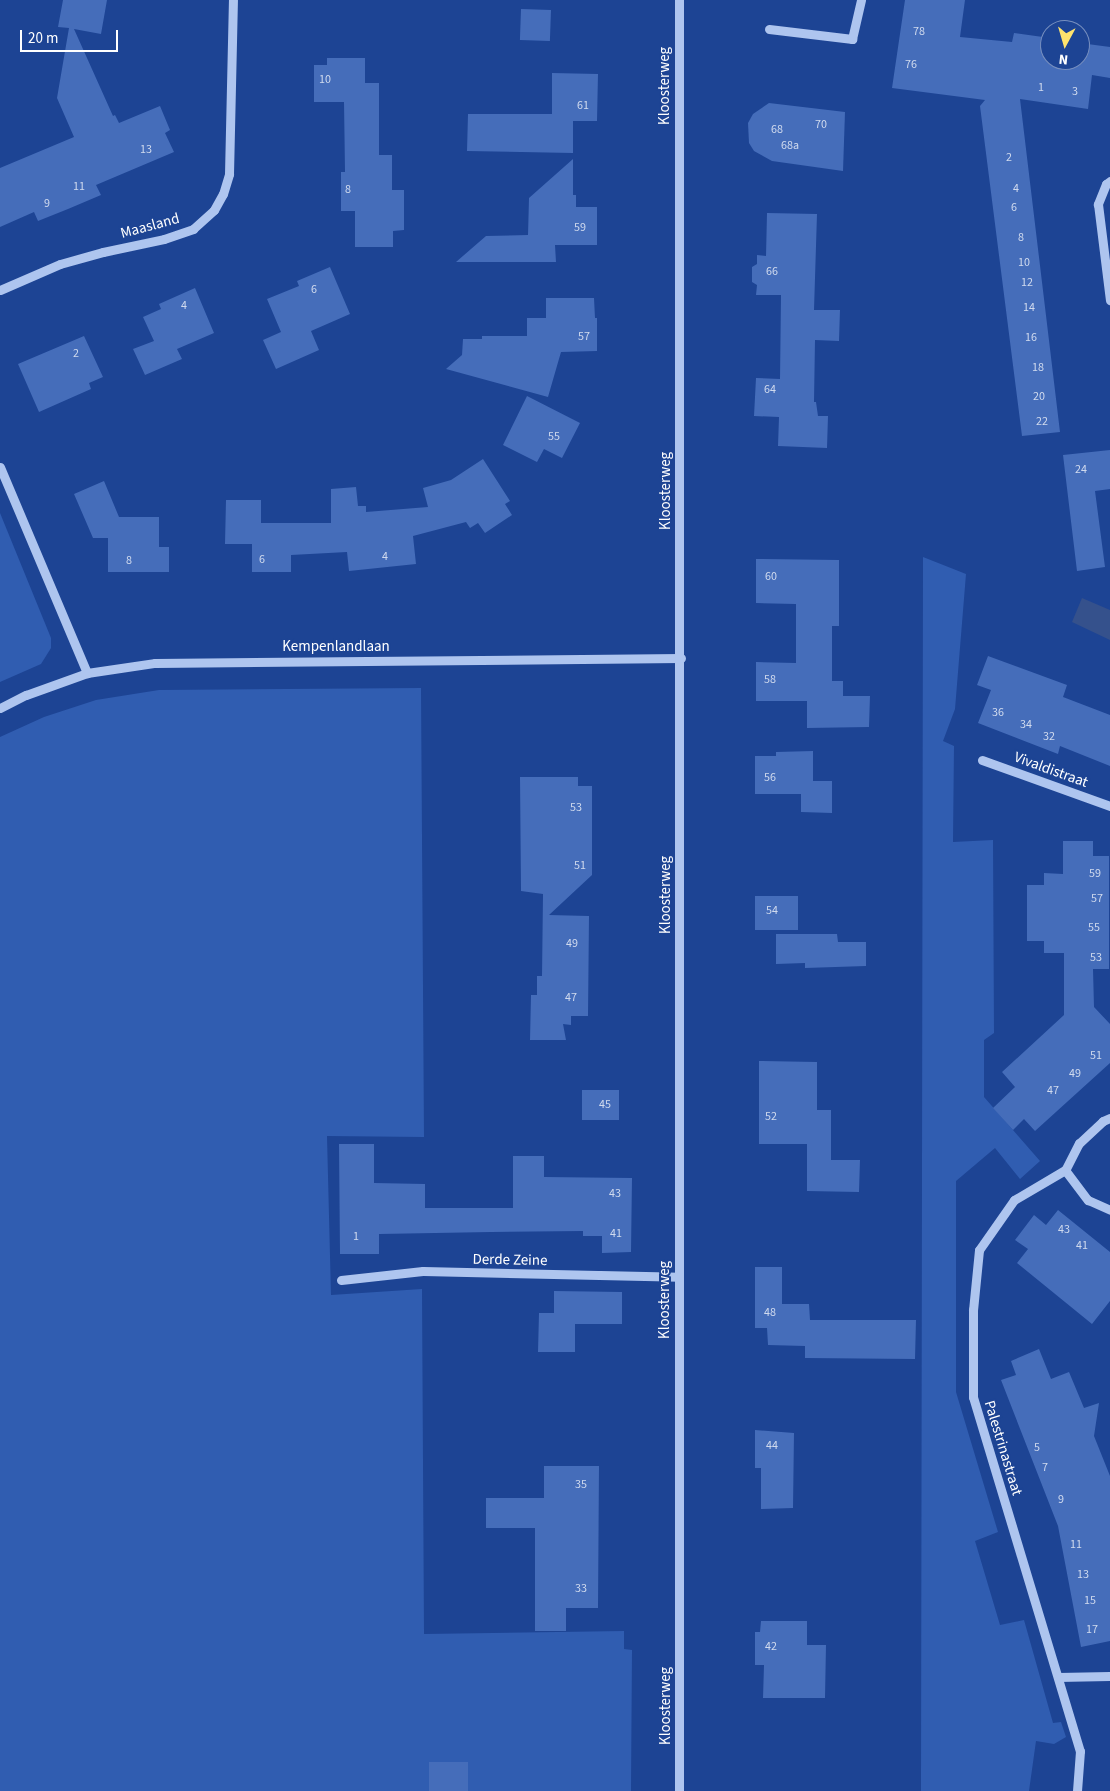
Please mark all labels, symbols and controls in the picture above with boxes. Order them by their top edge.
scale bar [22,20,120,52]
north arrow [1040,20,1090,70]
house number: 78 [913,25,925,39]
text: 20 m [28,28,58,49]
street label: Kloosterweg [656,47,674,125]
text: N [1058,48,1069,69]
house number: 76 [905,58,917,72]
house number: 10 [319,73,331,87]
house number: 1 [1038,81,1044,95]
house number: 3 [1072,85,1078,99]
house number: 61 [577,99,589,113]
house number: 70 [815,118,827,132]
house number: 68 [771,123,783,137]
house number: 68a [781,139,799,153]
house number: 13 [140,143,152,157]
house number: 2 [1006,151,1012,165]
house number: 11 [73,180,85,194]
house number: 4 [1013,182,1019,196]
house number: 8 [345,183,351,197]
house number: 9 [44,197,50,211]
house number: 6 [1011,201,1017,215]
street label: Maasland [119,210,181,242]
house number: 59 [574,221,586,235]
house number: 8 [1018,231,1024,245]
house number: 10 [1018,256,1030,270]
house number: 66 [766,265,778,279]
house number: 12 [1021,276,1033,290]
house number: 6 [311,283,317,297]
house number: 4 [181,299,187,313]
house number: 14 [1023,301,1035,315]
house number: 57 [578,330,590,344]
house number: 16 [1025,331,1037,345]
house number: 2 [73,347,79,361]
house number: 18 [1032,361,1044,375]
house number: 64 [764,383,776,397]
house number: 20 [1033,390,1045,404]
house number: 22 [1036,415,1048,429]
house number: 55 [548,430,560,444]
street label: Kloosterweg [657,452,675,530]
house number: 24 [1075,463,1087,477]
house number: 4 [382,550,388,564]
house number: 6 [259,553,265,567]
house number: 8 [126,554,132,568]
house number: 60 [765,570,777,584]
street label: Kempenlandlaan [282,638,390,656]
house number: 58 [764,673,776,687]
house number: 36 [992,706,1004,720]
house number: 34 [1020,718,1032,732]
house number: 32 [1043,730,1055,744]
street label: Vivaldistraat [1012,748,1090,792]
house number: 56 [764,771,776,785]
house number: 53 [570,801,582,815]
street label: Kloosterweg [657,856,675,934]
house number: 51 [574,859,586,873]
house number: 59 [1089,867,1101,881]
house number: 57 [1091,892,1103,906]
house number: 54 [766,904,778,918]
house number: 55 [1088,921,1100,935]
house number: 49 [566,937,578,951]
house number: 53 [1090,951,1102,965]
house number: 47 [565,991,577,1005]
house number: 51 [1090,1049,1102,1063]
house number: 49 [1069,1067,1081,1081]
house number: 47 [1047,1084,1059,1098]
house number: 45 [599,1098,611,1112]
house number: 52 [765,1110,777,1124]
house number: 43 [609,1187,621,1201]
house number: 43 [1058,1223,1070,1237]
house number: 41 [610,1227,622,1241]
house number: 1 [353,1230,359,1244]
house number: 41 [1076,1239,1088,1253]
street label: Derde Zeine [472,1250,548,1270]
street label: Kloosterweg [656,1261,674,1339]
house number: 48 [764,1306,776,1320]
street label: Palestrinastraat [980,1398,1026,1498]
house number: 44 [766,1439,778,1453]
house number: 5 [1034,1441,1040,1455]
house number: 7 [1042,1461,1048,1475]
house number: 35 [575,1478,587,1492]
house number: 9 [1058,1493,1064,1507]
house number: 11 [1070,1538,1082,1552]
house number: 13 [1077,1568,1089,1582]
house number: 33 [575,1582,587,1596]
house number: 15 [1084,1594,1096,1608]
house number: 17 [1086,1623,1098,1637]
house number: 42 [765,1640,777,1654]
street label: Kloosterweg [657,1667,675,1745]

